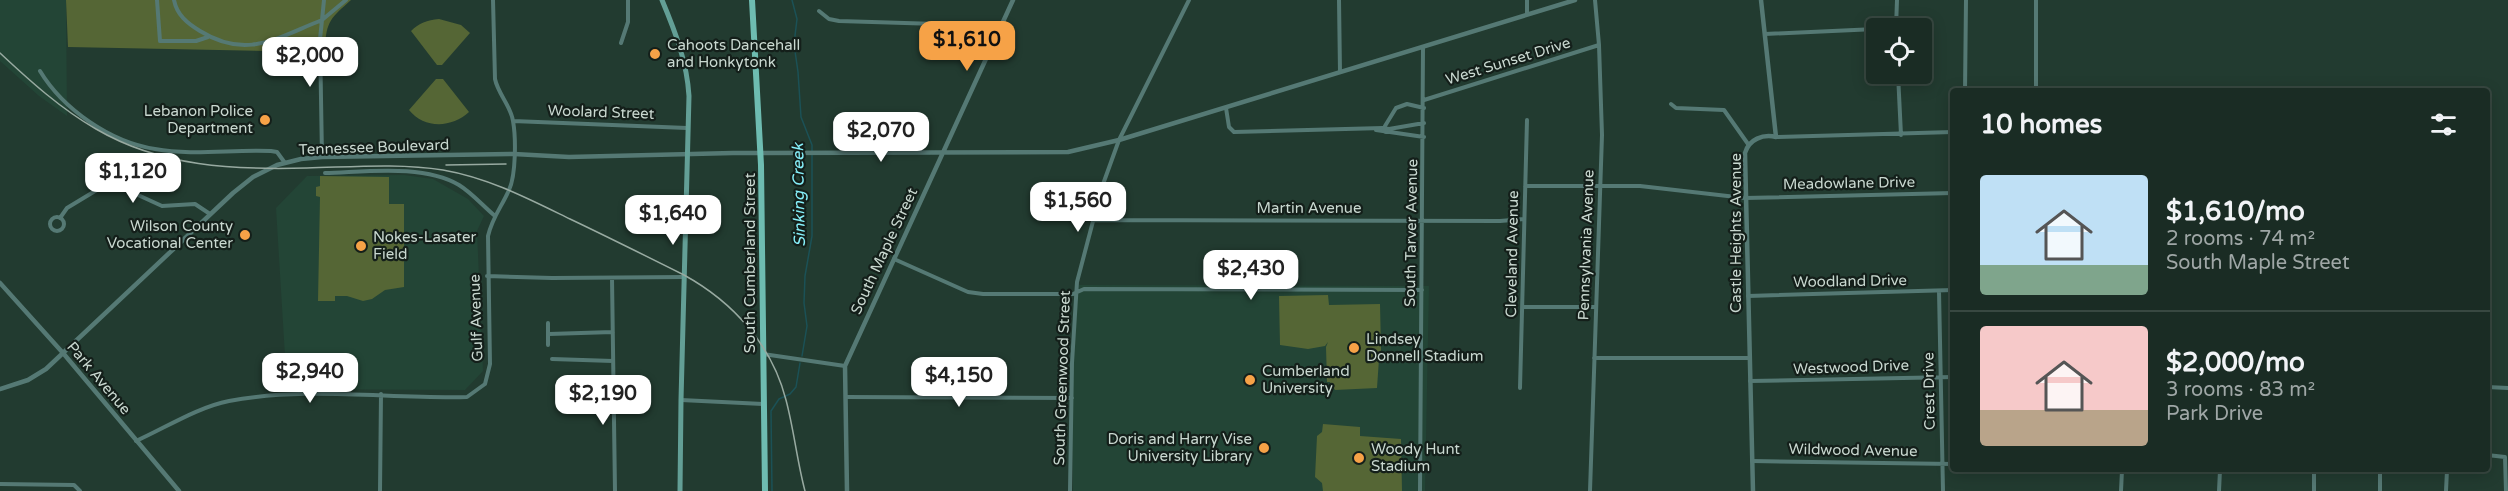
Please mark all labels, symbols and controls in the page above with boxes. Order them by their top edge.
map controls [1866,18,1932,84]
button: locate [1866,18,1932,84]
pin: $1,610 [918,21,1016,72]
text: $1,610 [933,28,1001,52]
street label: West Sunset Drive [1443,33,1573,89]
place label: Cahoots Dancehall and Honkytonk [667,36,800,71]
pin: $2,000 [261,37,359,88]
text: $2,000 [276,44,344,68]
marker: Cahoots Dancehall and Honkytonk [648,47,662,61]
street label: Woolard Street [547,101,655,123]
place label: Lebanon Police Department [144,102,253,137]
icon: filters [2427,108,2460,141]
text: 10 homes [1980,109,2102,140]
pin: $2,070 [832,112,930,163]
marker: Lebanon Police Department [258,113,272,127]
text: $2,070 [847,119,915,143]
street label: Tennessee Boulevard [298,135,450,159]
water label: Sinking Creek [788,142,810,247]
pin: $1,120 [84,153,182,204]
street label: Castle Heights Avenue [1727,153,1745,313]
street label: South Tarver Avenue [1401,159,1421,307]
text: $1,120 [99,160,167,184]
street label: Pennsylvania Avenue [1574,169,1598,321]
street label: South Cumberland Street [741,172,759,353]
street label: Meadowlane Drive [1783,173,1915,193]
pin: $1,560 [1029,182,1127,233]
street label: South Maple Street [847,185,921,317]
text: $1,560 [1044,189,1112,213]
street label: Cleveland Avenue [1502,190,1522,318]
pin: $1,640 [624,195,722,246]
text: $1,610/mo [2166,196,2305,227]
street label: Martin Avenue [1257,199,1361,217]
icon: home [2028,199,2100,271]
text: $1,640 [639,202,707,226]
place label: Wilson County Vocational Center [107,217,233,252]
text: 2 rooms · 74 m² [2166,227,2315,251]
marker: Wilson County Vocational Center [238,228,252,242]
place label: Nokes-Lasater Field [373,228,476,263]
marker: Nokes-Lasater Field [354,239,368,253]
pin: $2,430 [1202,250,1300,301]
text: South Maple Street [2166,251,2350,275]
text: $2,430 [1217,257,1285,281]
street label: Woodland Drive [1793,271,1907,291]
street label: Gulf Avenue [465,274,487,362]
street label: South Greenwood Street [1050,290,1074,466]
place label: Lindsey Donnell Stadium [1366,330,1483,365]
street label: Park Avenue [63,338,135,418]
marker: Lindsey Donnell Stadium [1347,341,1361,355]
text: $2,000/mo [2166,347,2305,378]
icon: home [2028,350,2100,422]
street label: Crest Drive [1919,352,1939,430]
pin: $2,940 [261,353,359,404]
street label: Westwood Drive [1793,356,1909,378]
pin: $4,150 [910,357,1008,408]
text: $2,940 [276,360,344,384]
place label: Cumberland University [1262,362,1350,397]
text: $4,150 [925,364,993,388]
marker: Cumberland University [1243,373,1257,387]
pin: $2,190 [554,375,652,426]
text: 3 rooms · 83 m² [2166,378,2315,402]
text: $2,190 [569,382,637,406]
text: Park Drive [2166,402,2263,426]
place label: Doris and Harry Vise University Library [1108,430,1252,465]
place label: Woody Hunt Stadium [1371,440,1460,475]
street label: Wildwood Avenue [1788,440,1918,460]
marker: Doris and Harry Vise University Library [1257,441,1271,455]
marker: Woody Hunt Stadium [1352,451,1366,465]

